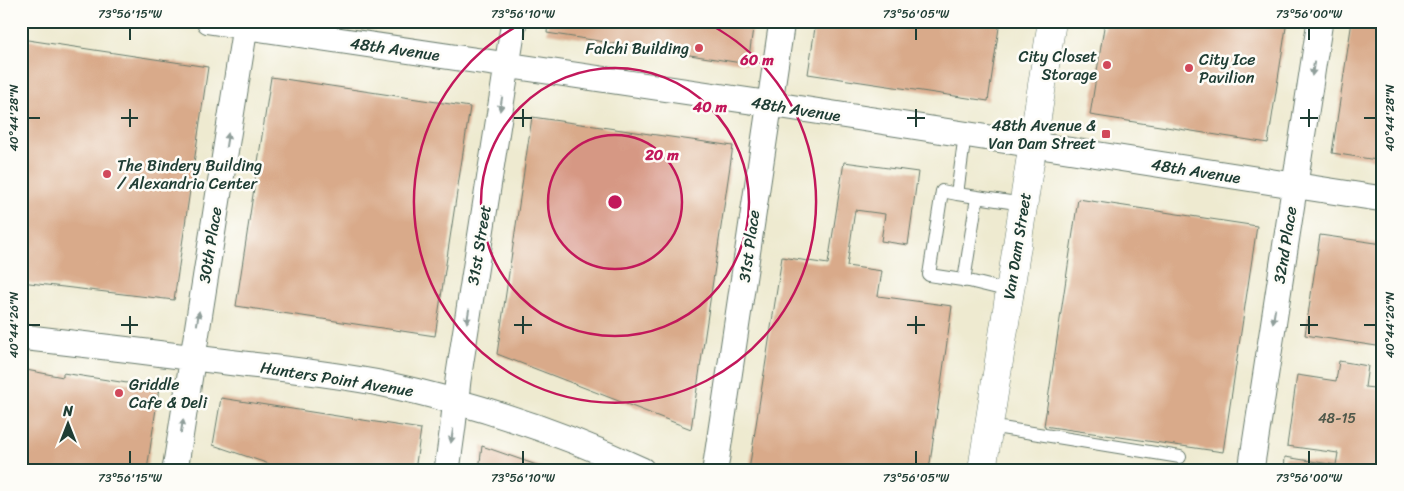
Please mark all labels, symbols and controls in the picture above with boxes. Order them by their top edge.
text: 73°56'15"W [98,3,163,25]
text: 73°56'10"W [491,3,556,25]
text: 73°56'05"W [883,3,950,25]
text: 73°56'00"W [1276,3,1343,25]
street label: 48th Avenue [348,28,442,70]
place label: Falchi Building [585,34,689,63]
marker: Falchi Building [693,42,705,54]
place label: City Closet Storage [1018,42,1097,89]
place label: City Ice Pavilion [1199,45,1255,92]
text: 60 m [739,47,774,73]
marker: City Closet Storage [1101,59,1113,71]
marker: City Ice Pavilion [1183,62,1195,74]
one-way arrow [1308,62,1316,78]
text: 40°44'28"N [3,84,25,152]
text: 40°44'28"N [1379,84,1401,152]
street label: 48th Avenue [749,88,843,130]
text: 40 m [692,94,728,120]
one-way arrow [497,96,505,112]
place label: 48th Avenue & Van Dam Street [988,111,1096,158]
marker: 48th Avenue & Van Dam Street [1100,128,1112,140]
one-way arrow [223,132,231,148]
text: 20 m [644,142,679,168]
street label: 48th Avenue [1149,150,1243,192]
place label: The Bindery Building / Alexandria Center [117,151,262,198]
marker: The Bindery Building / Alexandria Center [101,168,113,180]
street label: Van Dam Street [994,191,1040,301]
centre of rings [606,193,624,211]
street label: 31st Street [458,203,500,287]
street label: 32nd Place [1265,204,1305,286]
street label: 30th Place [190,205,230,285]
street label: 31st Place [730,208,768,284]
text: 40°44'26"N [3,291,25,358]
text: 40°44'26"N [1379,291,1401,358]
one-way arrow [195,309,203,325]
one-way arrow [464,309,472,325]
one-way arrow [1270,309,1278,325]
street label: Hunters Point Avenue [258,353,416,405]
place label: Griddle Cafe & Deli [129,370,208,417]
marker: Griddle Cafe & Deli [113,387,125,399]
north arrow [42,398,92,448]
text: N [62,399,73,424]
house number: 48-15 [1318,406,1357,431]
one-way arrow [178,418,186,434]
one-way arrow [447,428,455,444]
text: 73°56'15"W [98,467,163,489]
text: 73°56'10"W [491,467,556,489]
text: 73°56'05"W [883,467,950,489]
text: 73°56'00"W [1276,467,1343,489]

